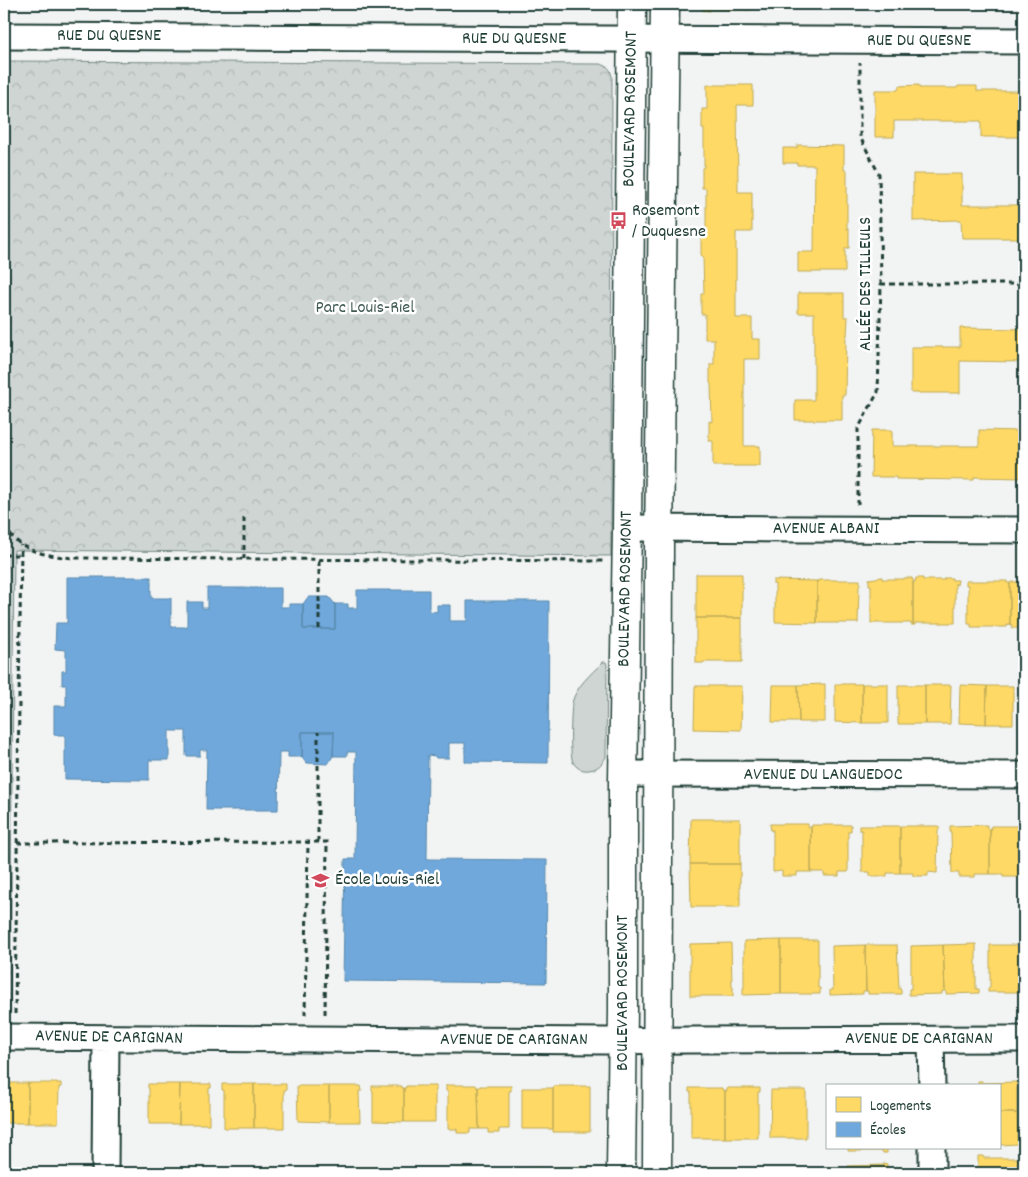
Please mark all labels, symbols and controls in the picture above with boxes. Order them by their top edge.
street label: RUE DU QUESNE [57,24,161,49]
street label: RUE DU QUESNE [462,27,566,52]
street label: RUE DU QUESNE [867,29,971,54]
street label: BOULEVARD ROSEMONT [617,31,645,187]
place label: Rosemont / Duquesne [632,199,706,245]
bus stop icon: Rosemont / Duquesne [608,211,628,231]
street label: ALLÉE DES TILLEULS [854,217,879,351]
park label: Parc Louis-Riel [315,296,415,321]
street label: BOULEVARD ROSEMONT [612,511,640,667]
street label: AVENUE ALBANI [773,517,880,542]
street label: AVENUE DU LANGUEDOC [743,763,903,788]
place label: École Louis-Riel [335,868,440,893]
school or university icon: École Louis-Riel [311,870,331,890]
street label: BOULEVARD ROSEMONT [611,915,636,1071]
street label: AVENUE DE CARIGNAN [35,1024,183,1052]
street label: AVENUE DE CARIGNAN [845,1027,993,1052]
street label: AVENUE DE CARIGNAN [440,1028,588,1053]
legend [826,1084,1000,1150]
text: Logements [870,1096,932,1118]
text: Écoles [870,1120,906,1142]

